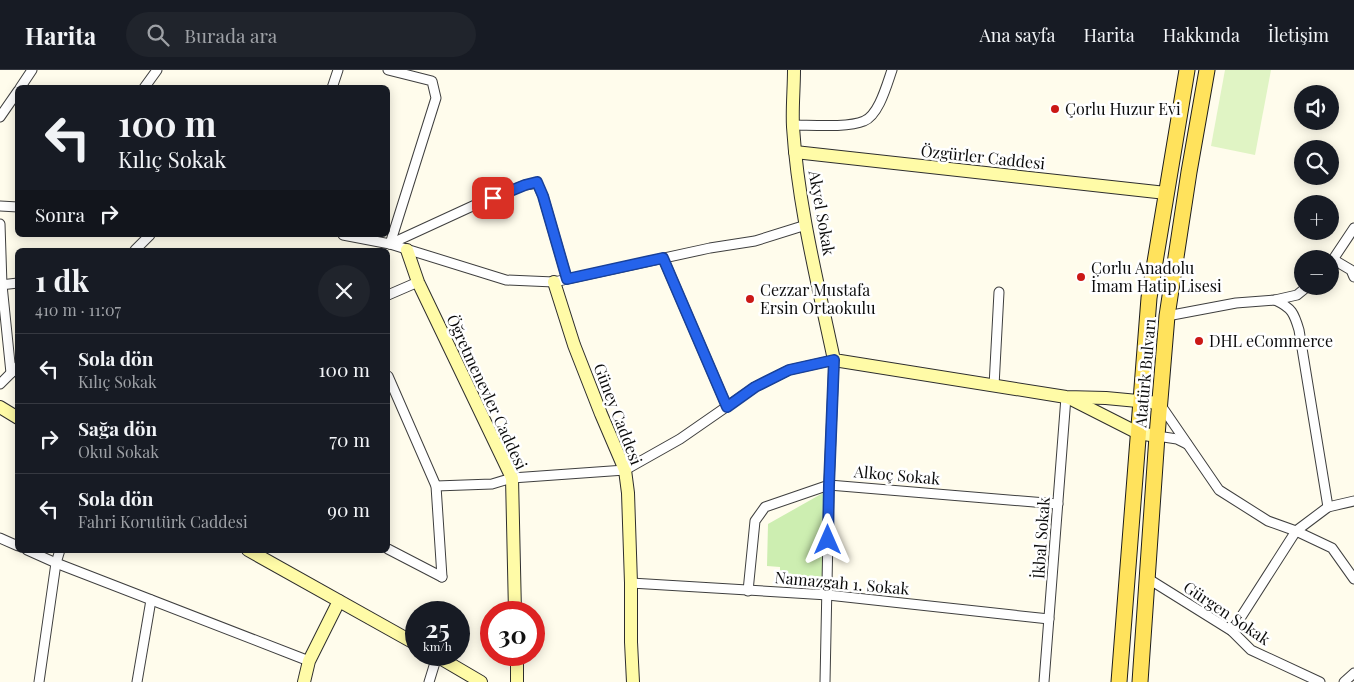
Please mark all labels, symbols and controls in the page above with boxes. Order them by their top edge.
search box [126,12,476,57]
text: Harita [25,19,96,51]
icon: search [144,21,172,49]
text: Burada ara [184,22,277,48]
text: Ana sayfa [979,23,1056,47]
text: Harita [1084,23,1135,47]
text: Hakkında [1163,23,1240,47]
text: İletişim [1268,23,1329,47]
map controls [1294,85,1339,295]
button: sound [1294,85,1339,130]
place label: Çorlu Huzur Evi [1065,98,1181,119]
text: 100 m [118,99,216,146]
marker: Çorlu Huzur Evi [1049,103,1061,115]
icon: left [35,105,100,170]
street label: Özgürler Caddesi [920,140,1047,173]
button: search [1294,140,1339,185]
text: Kılıç Sokak [118,144,226,174]
street label: Akyel Sokak [805,168,840,257]
pin [472,177,514,219]
icon: arrive [479,184,507,212]
button: + [1294,195,1339,240]
icon: right [95,200,123,228]
text: Sonra [35,201,85,227]
button: − [1294,250,1339,295]
place label: Çorlu Anadolu İmam Hatip Lisesi [1091,257,1222,296]
text: 1 dk [35,260,89,300]
button: close [318,265,370,317]
marker: Çorlu Anadolu İmam Hatip Lisesi [1075,271,1087,283]
place label: Cezzar Mustafa Ersin Ortaokulu [760,279,875,318]
marker: Cezzar Mustafa Ersin Ortaokulu [744,293,756,305]
text: 410 m · 11:07 [35,299,121,320]
street label: Öğretmenevler Caddesi [442,311,533,473]
street label: Atatürk Bulvarı [1129,317,1160,429]
place label: DHL eCommerce [1209,330,1333,351]
marker: DHL eCommerce [1193,335,1205,347]
text: Sola dön [78,345,154,371]
icon: left [35,355,63,383]
text: 100 m [319,356,370,382]
street label: Güney Caddesi [589,360,648,468]
text: Kılıç Sokak [78,371,157,392]
text: Sağa dön [78,415,157,441]
icon: right [35,425,63,453]
text: 70 m [329,426,370,452]
text: Okul Sokak [78,441,159,462]
street label: Alkoç Sokak [852,460,941,489]
text: Sola dön [78,485,154,511]
icon: left [35,495,63,523]
text: 90 m [327,496,370,522]
street label: İkbal Sokak [1027,496,1054,580]
text: Fahri Korutürk Caddesi [78,511,248,532]
position arrow [801,513,853,565]
street label: Namazgah 1. Sokak [774,566,910,599]
street label: Gürgen Sokak [1180,576,1275,649]
speed limit sign: 30 [480,601,545,666]
text: 25 [425,611,450,644]
text: km/h [423,638,452,654]

